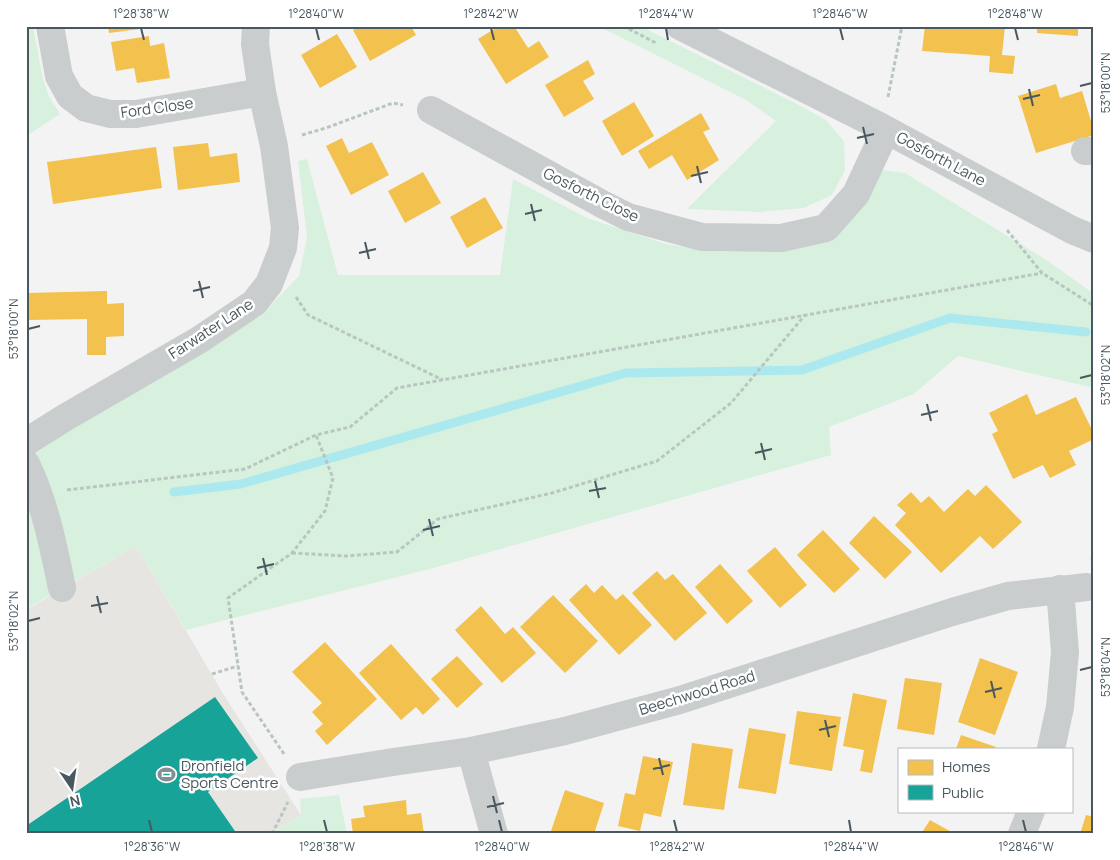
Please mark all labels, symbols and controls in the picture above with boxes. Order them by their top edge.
text: 1°28'38"W [113,5,170,22]
text: 1°28'40"W [288,5,344,22]
text: 1°28'42"W [464,5,519,22]
text: 1°28'44"W [639,5,694,22]
text: 1°28'46"W [812,5,868,22]
text: 1°28'48"W [988,5,1043,22]
text: 53°18'00"N [1097,53,1114,113]
street label: Ford Close [119,92,195,123]
street label: Gosforth Lane [893,126,990,191]
street label: Gosforth Close [540,162,643,227]
street label: Farwater Lane [164,293,257,364]
text: 53°18'00"N [5,299,22,359]
text: 53°18'02"N [1097,345,1114,405]
text: 53°18'02"N [5,591,22,651]
text: 53°18'04"N [1097,637,1114,697]
street label: Beechwood Road [636,665,757,720]
legend [898,748,1072,812]
place label: Dronfield Sports Centre [181,755,279,793]
text: Homes [942,756,991,777]
north arrow [48,762,98,812]
sports icon: Dronfield Sports Centre [157,765,177,785]
text: Public [942,782,984,803]
text: N [68,791,82,812]
text: 1°28'36"W [124,838,181,855]
text: 1°28'38"W [299,838,356,855]
text: 1°28'40"W [474,838,530,855]
text: 1°28'42"W [650,838,705,855]
text: 1°28'44"W [824,838,879,855]
text: 1°28'46"W [998,838,1054,855]

